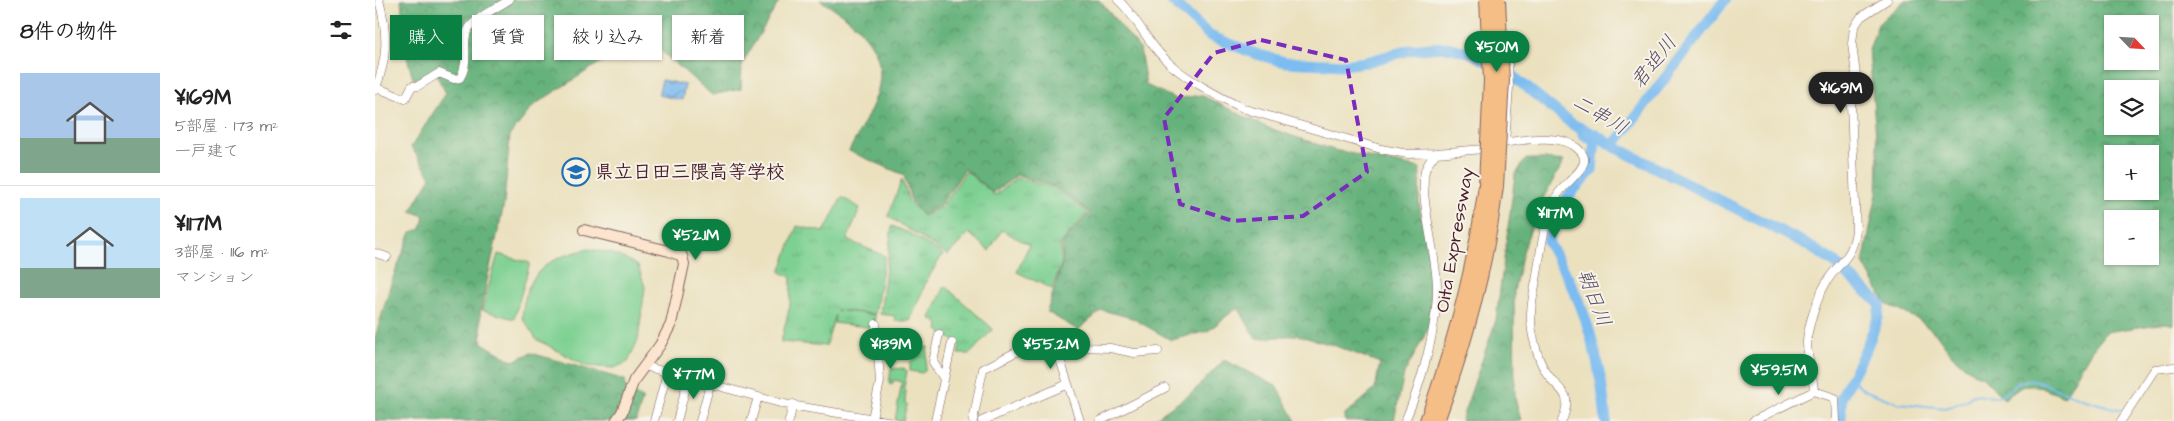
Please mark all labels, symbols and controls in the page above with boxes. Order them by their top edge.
chip: 購入 [390,15,462,60]
chip: 賃貸 [472,15,544,60]
chip: 絞り込み [554,15,662,60]
chip: 新着 [672,15,744,60]
north arrow [2104,15,2159,70]
map controls [2104,15,2159,265]
icon: filters [327,16,355,44]
text: 8件の物件 [20,17,118,46]
pin: ¥50M [1467,30,1527,73]
water label: 君迫川 [1624,30,1684,94]
text: ¥50M [1475,36,1519,58]
pin: ¥169M [1806,72,1876,114]
text: ¥169M [1820,77,1862,99]
button: layers [2104,80,2159,135]
text: ¥169M [175,83,231,112]
water label: 二串川 [1567,88,1633,142]
icon: home [60,93,120,153]
text: 5部屋 · 173 m² [175,115,278,137]
text: 一戸建て [175,140,239,162]
button: + [2104,145,2159,200]
school or university icon: 県立日田三隈高等学校 [561,157,591,187]
place label: 県立日田三隈高等学校 [595,159,785,186]
street label: Oita Expressway [1429,165,1482,315]
pin: ¥117M [1520,196,1590,239]
text: ¥117M [1537,202,1573,224]
text: ¥117M [175,209,222,238]
button: − [2104,210,2159,265]
icon: home [60,218,120,278]
pin: ¥52.1M [655,218,737,261]
text: ¥52.1M [673,224,719,246]
text: 3部屋 · 116 m² [175,241,269,263]
water label: 朝日川 [1570,265,1618,331]
text: マンション [175,266,254,288]
pin: ¥139M [856,328,926,370]
pin: ¥55.2M [1010,328,1092,370]
text: ¥139M [870,333,912,355]
text: ¥55.2M [1023,333,1079,355]
pin: ¥59.5M [1738,354,1820,396]
pin: ¥77M [664,358,724,400]
text: ¥59.5M [1751,359,1807,381]
text: ¥77M [673,363,715,385]

